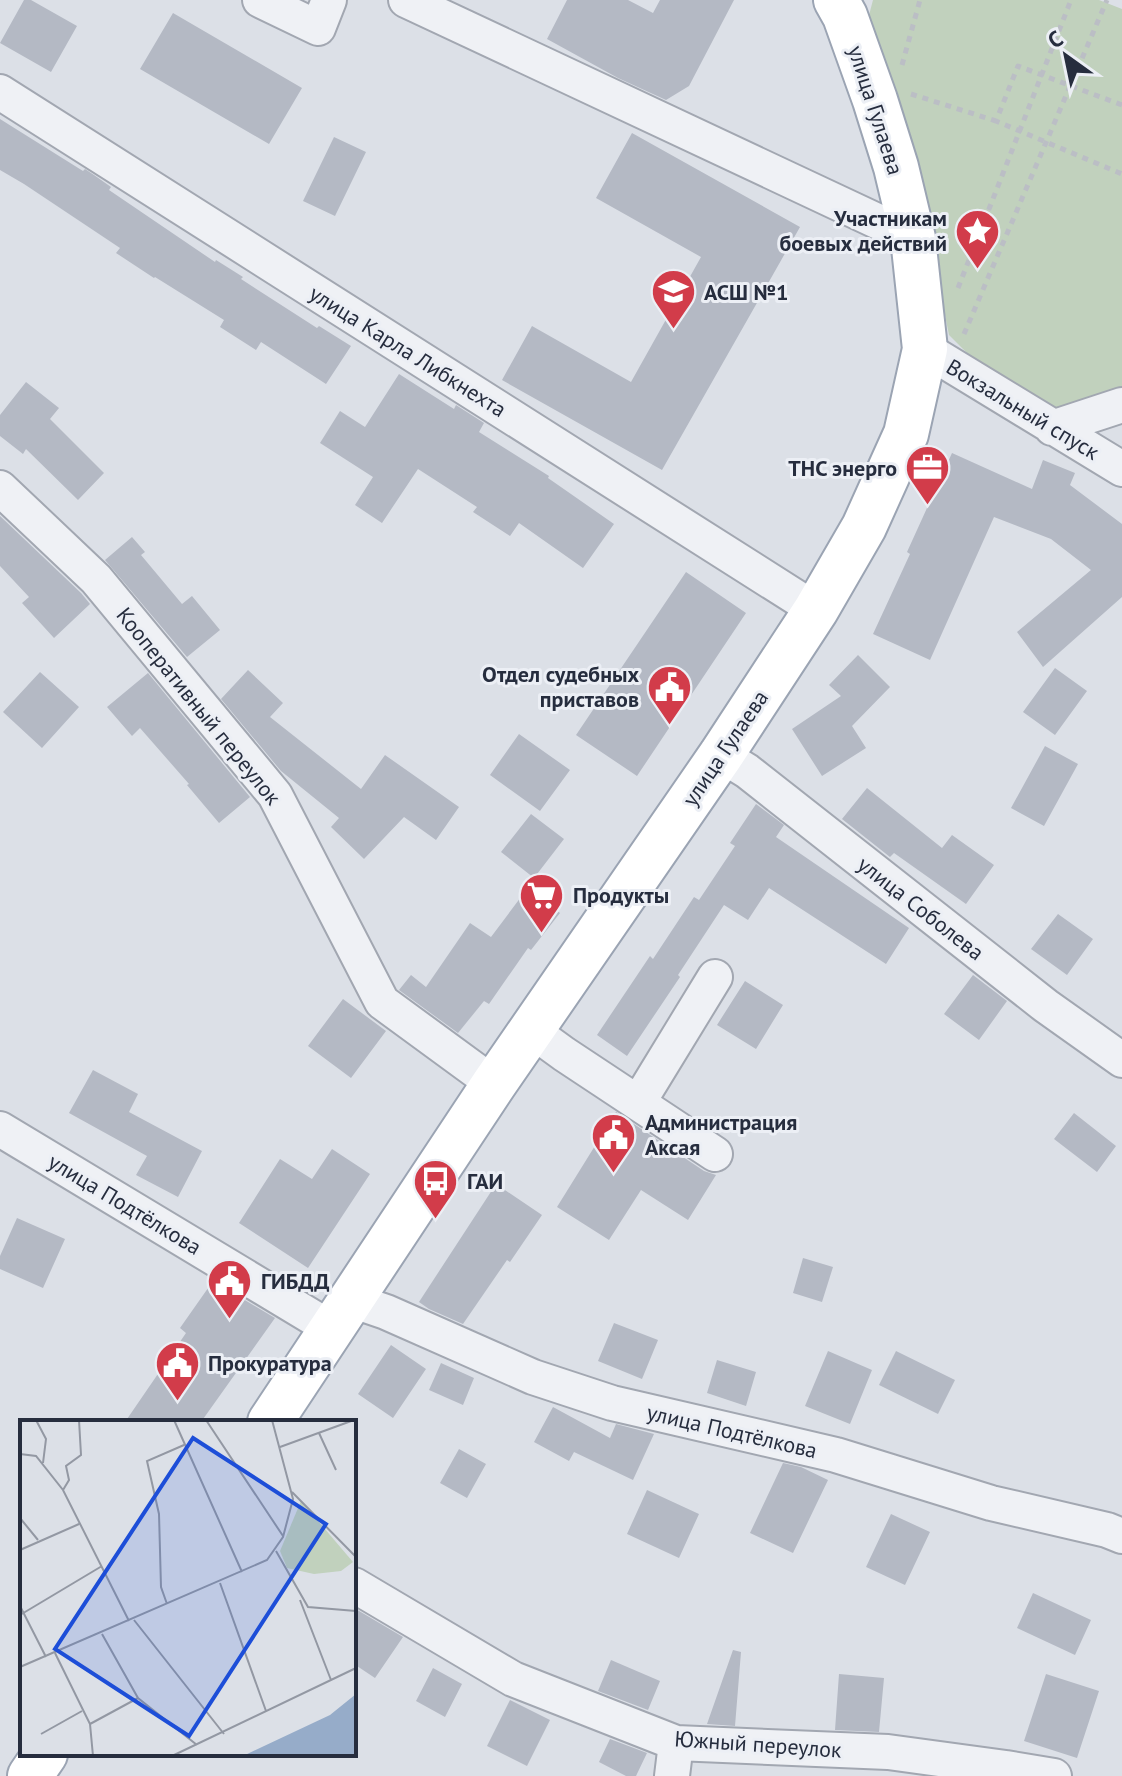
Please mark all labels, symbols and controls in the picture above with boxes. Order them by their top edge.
north arrow [1026,16,1106,96]
text: С [1042,24,1068,54]
street label: улица Гулаева [842,42,910,178]
place label: Участникам боевых действий [779,204,947,257]
place icon: Участникам боевых действий [954,207,1002,270]
school or university icon: АСШ №1 [649,268,697,331]
place label: АСШ №1 [704,278,789,306]
street label: улица Карла Либкнехта [304,279,512,423]
street label: Вокзальный спуск [941,352,1105,466]
office icon: ТНС энерго [904,444,952,507]
place label: ТНС энерго [788,454,897,482]
street label: Кооперативный переулок [111,601,288,811]
place label: Отдел судебных приставов [482,660,639,713]
public building icon: Отдел судебных приставов [646,663,694,726]
street label: улица Гулаева [676,685,774,811]
street label: улица Соболева [852,850,990,966]
supermarket icon: Продукты [518,871,566,934]
place label: Продукты [573,881,669,909]
place label: Администрация Аксая [645,1108,797,1161]
public building icon: Администрация Аксая [590,1111,638,1174]
street label: улица Подтёлкова [43,1147,207,1261]
bus stop icon: ГАИ [412,1157,460,1220]
place label: ГАИ [467,1167,503,1195]
public building icon: ГИБДД [206,1257,254,1320]
place label: ГИБДД [261,1267,329,1295]
public building icon: Прокуратура [153,1339,201,1402]
place label: Прокуратура [208,1349,332,1377]
street label: улица Подтёлкова [644,1398,820,1464]
inset map [20,1420,356,1756]
street label: Южный переулок [674,1724,843,1764]

